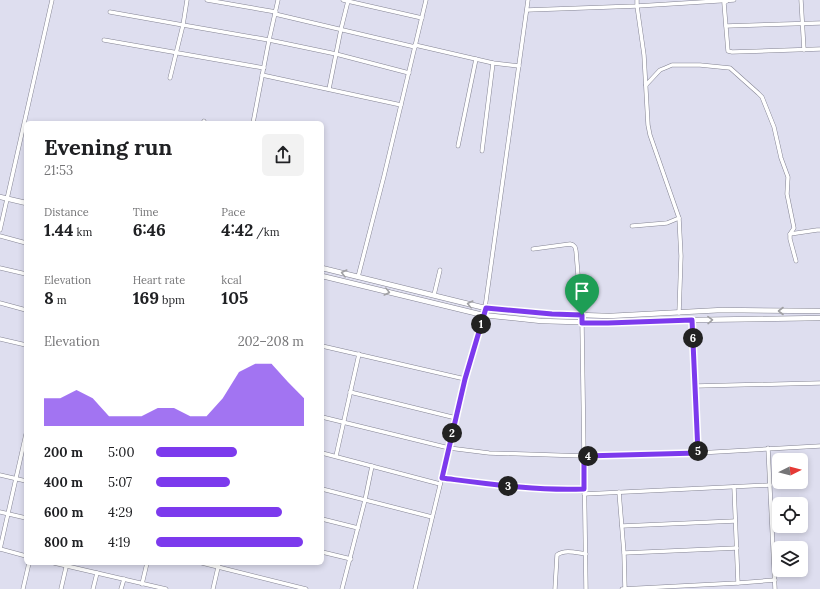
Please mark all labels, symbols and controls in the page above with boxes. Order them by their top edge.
text: Evening run [44,133,172,161]
button: share [262,134,304,176]
text: 21:53 [44,162,73,179]
text: Distance [44,205,89,219]
text: Time [133,205,159,219]
text: Pace [221,205,245,219]
text: 1.44 [44,219,74,241]
text: 6:46 [133,219,166,241]
text: 4:42 [221,219,253,241]
text: km [74,225,92,239]
text: /km [253,225,279,239]
one-way arrow [340,269,347,278]
text: Elevation [44,273,91,287]
text: Heart rate [133,273,185,287]
text: kcal [221,273,242,287]
pin [565,274,599,315]
icon: arrive [571,280,593,302]
text: 8 [44,287,54,309]
text: 169 [133,287,159,309]
text: 105 [221,287,248,309]
one-way arrow [384,287,390,295]
text: m [54,293,66,307]
text: bpm [159,293,185,307]
one-way arrow [467,300,474,309]
one-way arrow [778,307,784,315]
pin: 1 [471,314,491,334]
one-way arrow [707,315,713,324]
text: 1 [479,317,483,331]
pin: 6 [683,328,703,348]
text: 6 [690,331,696,345]
text: Elevation [44,333,100,350]
text: 202–208 m [238,333,304,350]
pin: 2 [442,423,462,443]
text: 2 [449,426,455,440]
pin: 5 [688,441,708,461]
text: 200 m [44,444,83,461]
text: 5:00 [108,444,134,461]
text: 5 [695,444,701,458]
pin: 4 [578,446,598,466]
text: 4 [585,449,591,463]
north arrow [772,453,808,489]
map controls [772,453,808,577]
text: 400 m [44,474,83,491]
text: 5:07 [108,474,132,491]
pin: 3 [498,476,518,496]
text: 3 [505,479,511,493]
button: locate [772,497,808,533]
text: 600 m [44,504,83,521]
text: 4:29 [108,504,133,521]
text: 800 m [44,534,83,551]
text: 4:19 [108,534,131,551]
button: layers [772,541,808,577]

